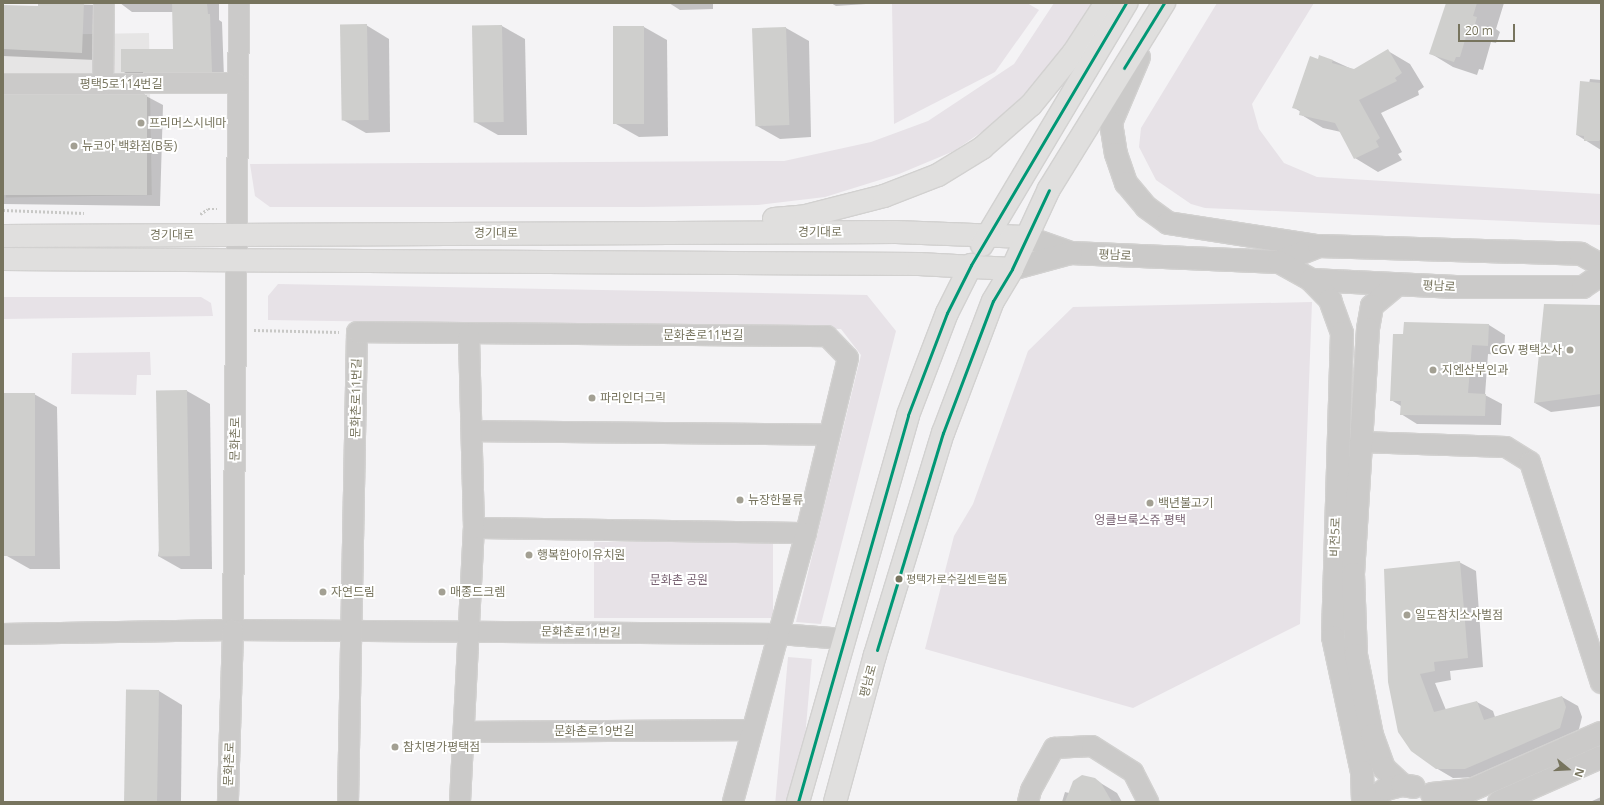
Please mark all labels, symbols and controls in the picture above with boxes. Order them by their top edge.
scale bar [1460,16,1517,42]
text: 20 m [1465,22,1493,39]
street label: 평택5로114번길 [80,77,162,91]
place label: 프리머스시네마 [149,116,226,130]
marker: 프리머스시네마 [136,118,146,128]
place label: 뉴코아 백화점(B동) [82,139,177,153]
marker: 뉴코아 백화점(B동) [69,141,79,151]
street label: 경기대로 [798,225,842,239]
street label: 경기대로 [474,226,518,240]
street label: 경기대로 [150,228,194,242]
street label: 평남로 [1098,247,1132,263]
street label: 평남로 [1422,278,1456,294]
street label: 문화촌로11번길 [663,328,743,342]
place label: CGV 평택소사 [1491,343,1562,357]
marker: CGV 평택소사 [1565,345,1575,355]
street label: 문화촌로11번길 [348,358,364,438]
place label: 지엔산부인과 [1442,363,1508,377]
marker: 지엔산부인과 [1427,364,1439,376]
place label: 파리인더그릭 [600,391,666,405]
marker: 파리인더그릭 [587,393,597,403]
street label: 문화촌로 [227,417,243,461]
place label: 뉴장한물류 [748,493,803,507]
marker: 뉴장한물류 [735,495,745,505]
place label: 백년불고기 [1158,496,1213,510]
marker: 백년불고기 [1145,498,1155,508]
park label: 엉클브룩스쥬 평택 [1094,513,1186,527]
street label: 비전5로 [1327,517,1343,557]
place label: 행복한아이유치원 [537,548,625,562]
marker: 행복한아이유치원 [524,550,534,560]
place label: 평택가로수길센트럴돔 [906,572,1007,586]
park label: 문화촌 공원 [650,573,708,587]
marker: 평택가로수길센트럴돔 [894,574,904,584]
place label: 자연드림 [331,585,375,599]
place label: 매종드크렘 [450,585,505,599]
marker: 자연드림 [318,587,328,597]
marker: 매종드크렘 [437,587,447,597]
place label: 일도참치소사벌점 [1415,608,1503,622]
marker: 일도참치소사벌점 [1402,610,1412,620]
street label: 문화촌로11번길 [541,624,621,640]
street label: 평남로 [857,663,879,699]
street label: 문화촌로19번길 [554,724,634,738]
place label: 참치명가평택점 [403,740,480,754]
street label: 문화촌로 [221,742,237,786]
marker: 참치명가평택점 [390,742,400,752]
north arrow [1548,749,1588,789]
text: N [1571,766,1588,779]

